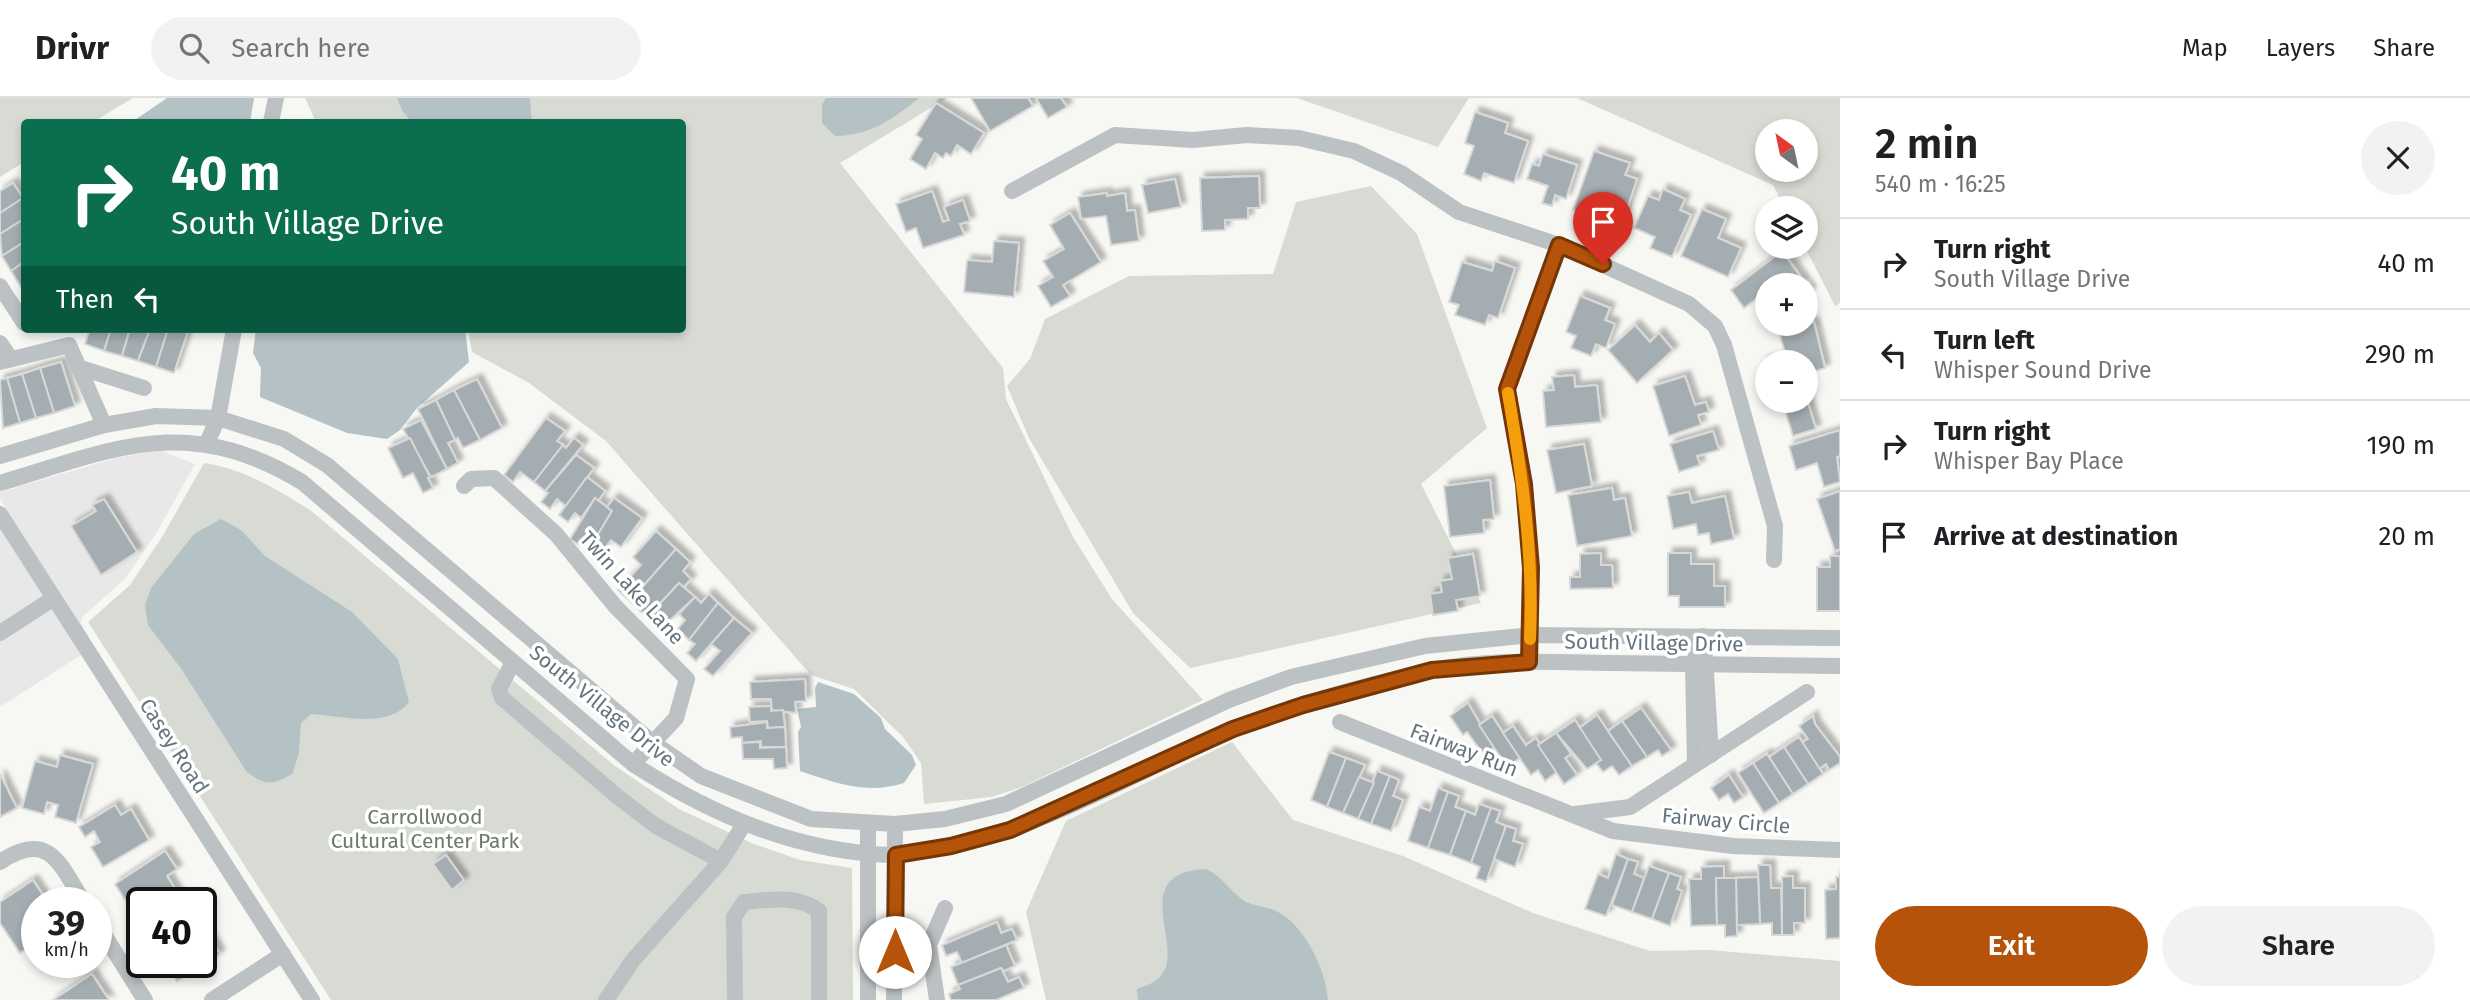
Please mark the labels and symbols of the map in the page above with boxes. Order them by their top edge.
north arrow [1755,119,1818,182]
pin [1573,192,1633,264]
street label: Twin Lake Lane [574,526,690,650]
street label: South Village Drive [1564,628,1744,658]
street label: South Village Drive [524,639,680,773]
street label: Casey Road [134,694,214,798]
street label: Fairway Run [1406,718,1522,782]
street label: Fairway Circle [1661,802,1791,840]
park label: Carrollwood Cultural Center Park [331,804,520,854]
speed limit sign: 40 [126,887,217,978]
position arrow [858,915,932,989]

